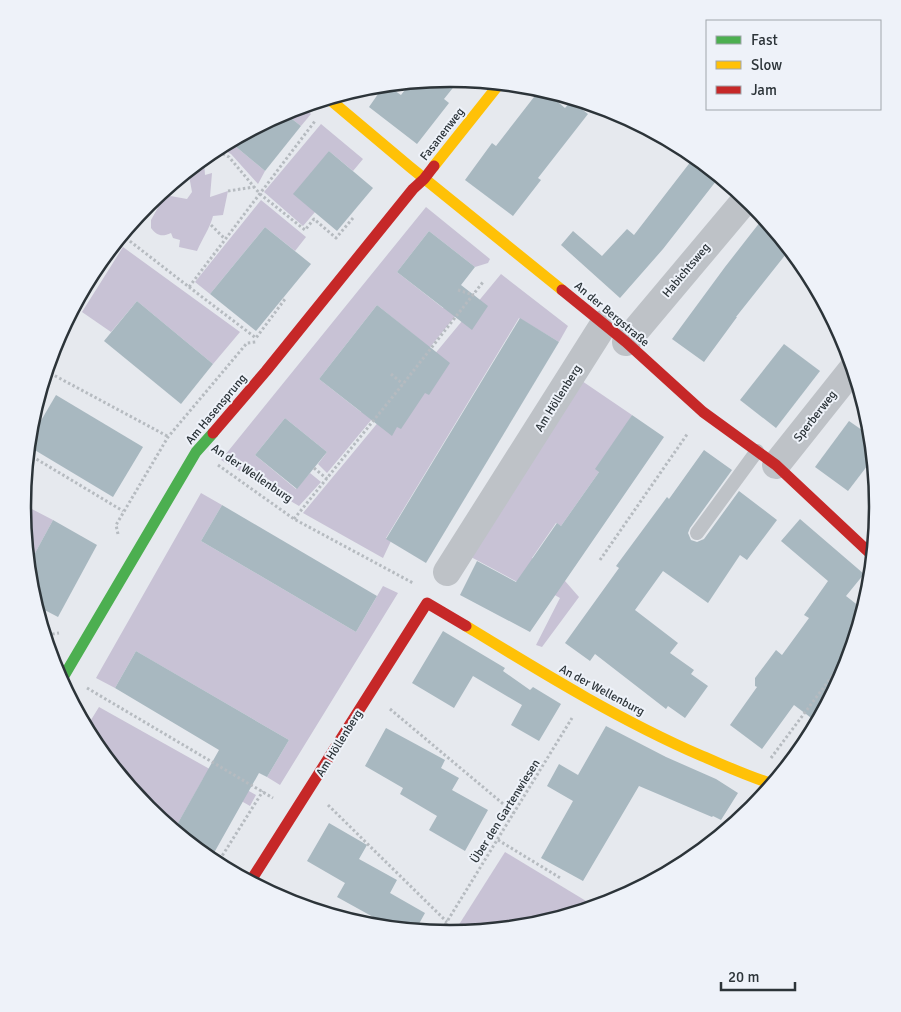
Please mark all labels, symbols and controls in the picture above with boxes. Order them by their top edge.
legend [706,20,881,110]
text: Fast [751,31,778,49]
text: Slow [751,56,782,74]
text: Jam [751,81,777,99]
street label: Fasanenweg [417,105,468,164]
street label: Habichtsweg [659,240,713,301]
street label: An der Bergstraße [571,279,652,350]
street label: Am Höllenberg [532,362,585,435]
street label: Am Hasensprung [183,371,250,447]
street label: Sperberweg [791,388,840,445]
street label: An der Wellenburg [208,441,295,506]
street label: An der Wellenburg [556,662,647,719]
street label: Am Höllenberg [313,707,366,780]
street label: Über den Gartenwiesen [467,756,544,866]
scale bar [721,960,795,992]
text: 20 m [728,968,759,986]

